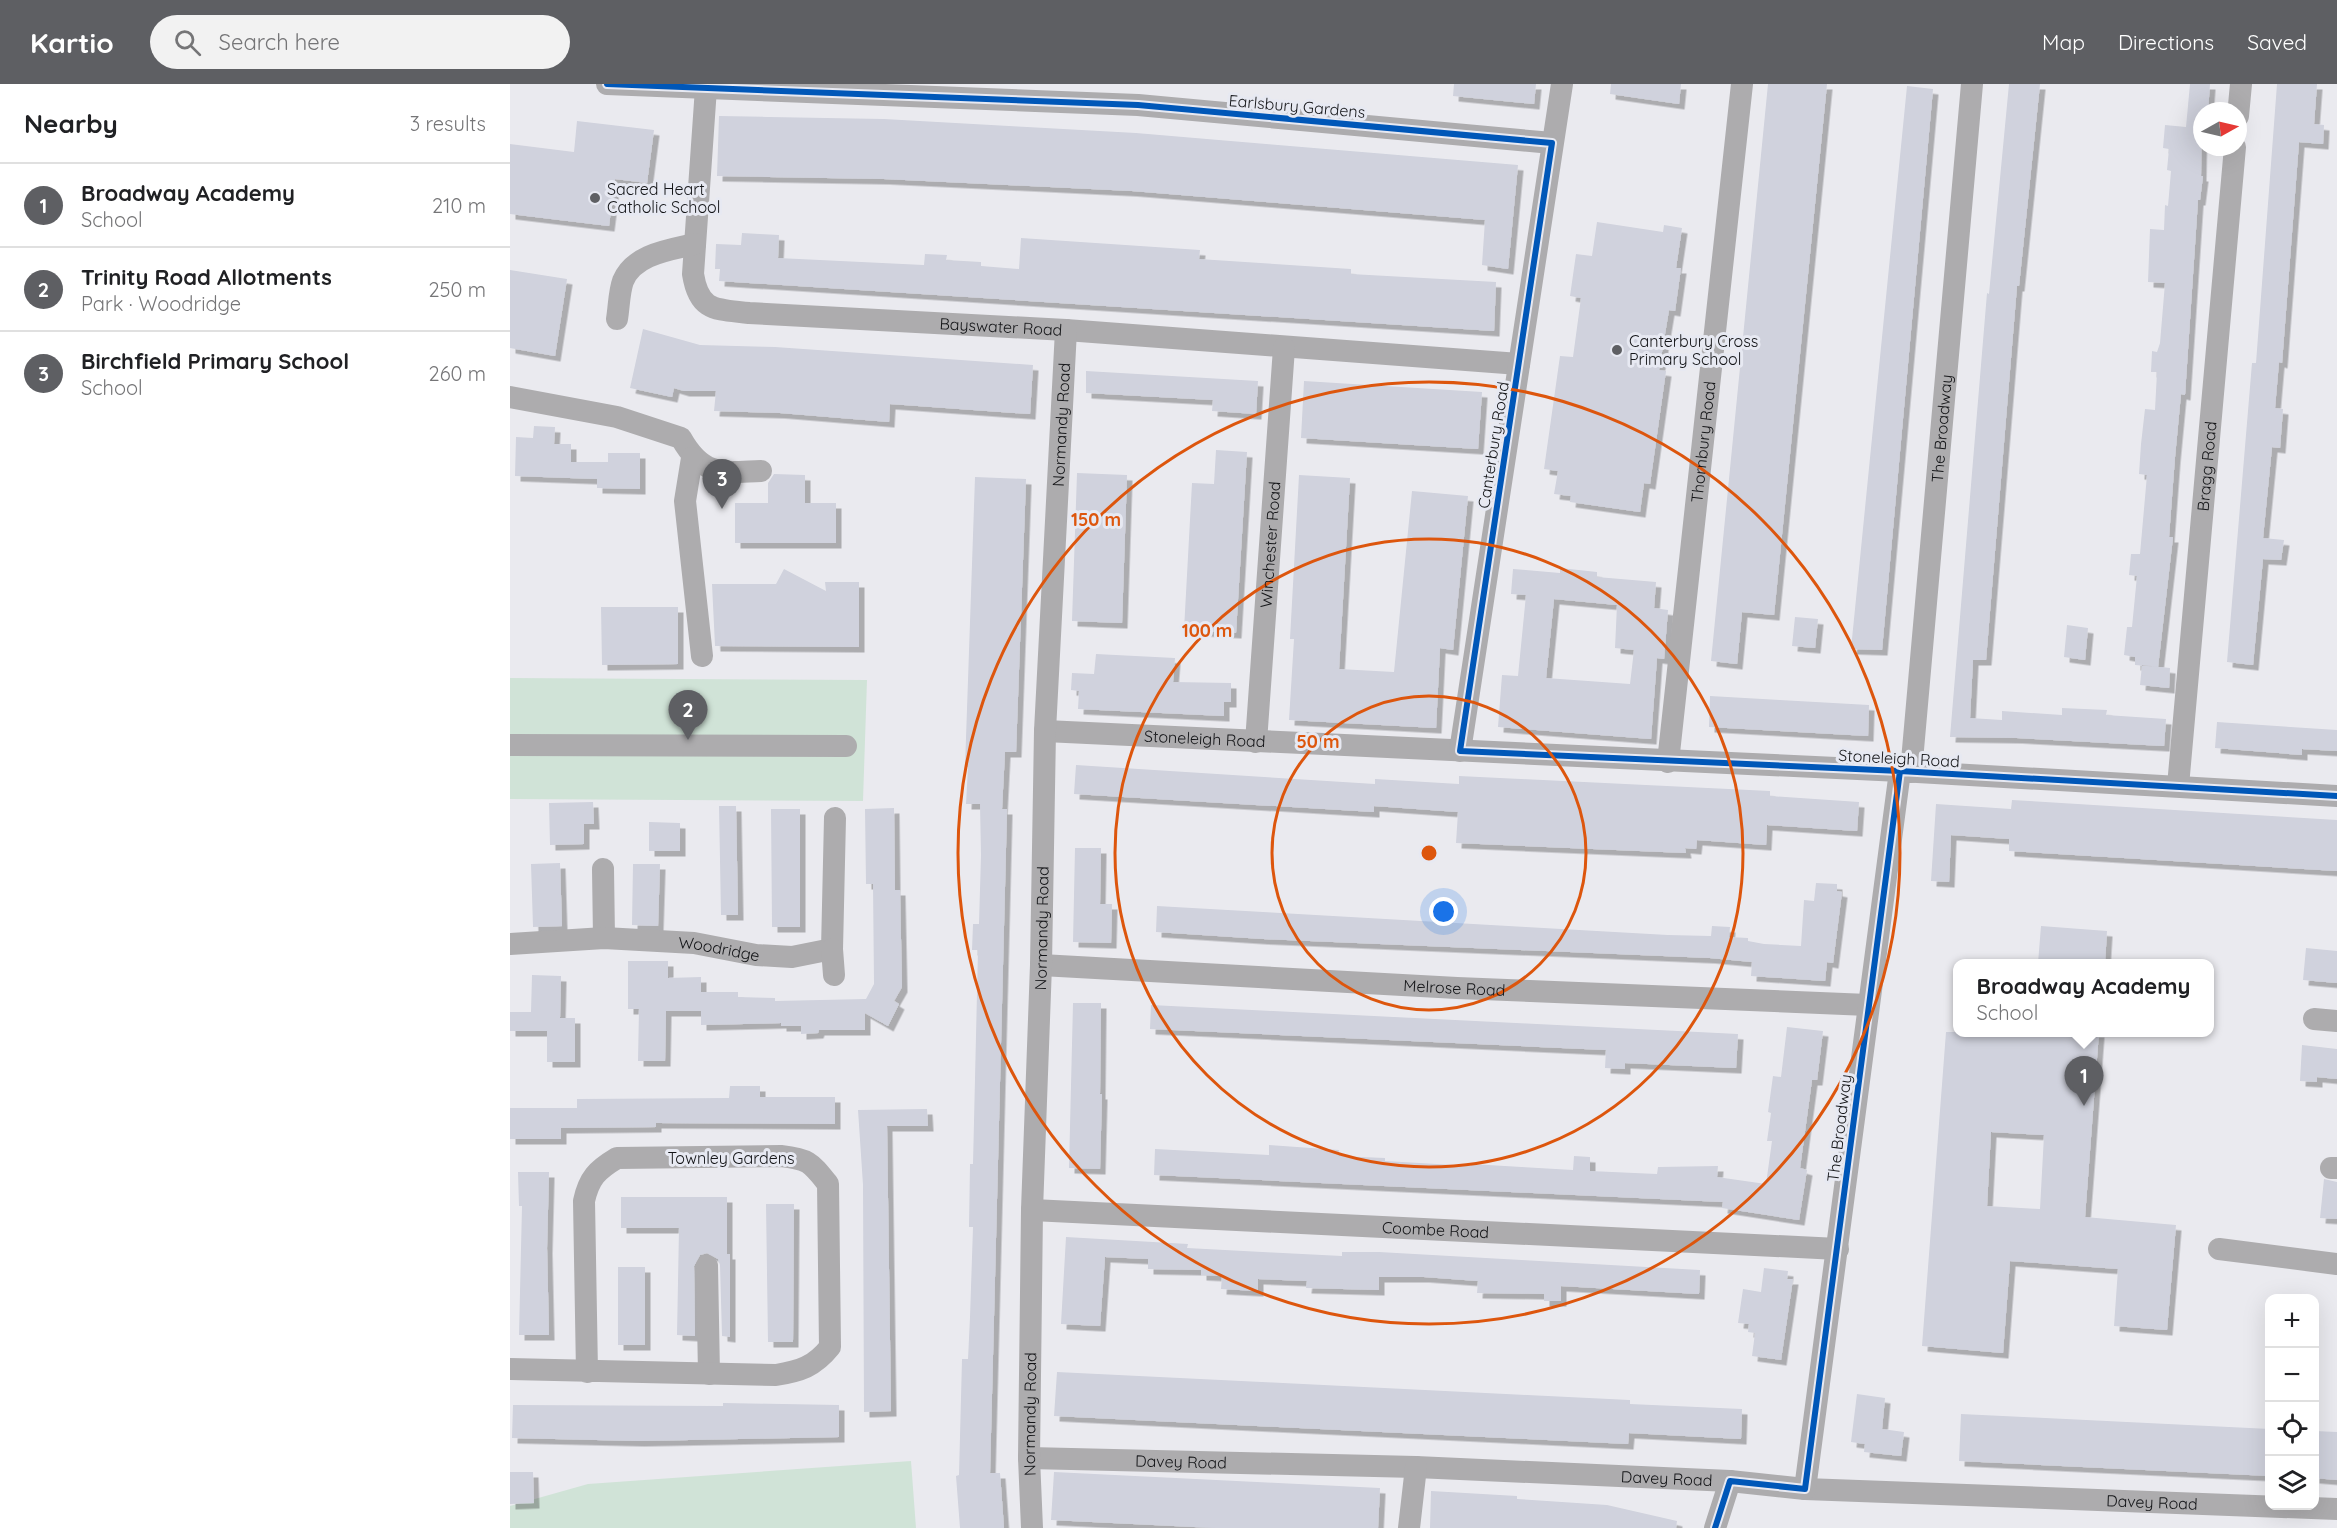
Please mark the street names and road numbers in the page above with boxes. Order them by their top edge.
street label: Earlsbury Gardens [1228,90,1366,122]
street label: Bayswater Road [939,313,1063,340]
street label: Normandy Road [1048,362,1074,487]
street label: The Broadway [1927,373,1956,483]
street label: Canterbury Road [1473,380,1513,510]
street label: Thornbury Road [1686,380,1719,504]
street label: Bragg Road [2193,420,2220,512]
street label: Winchester Road [1256,481,1285,608]
street label: Stoneleigh Road [1144,726,1266,751]
street label: Stoneleigh Road [1838,745,1960,771]
street label: Normandy Road [1030,866,1053,991]
street label: Woodridge [678,932,762,966]
street label: Melrose Road [1403,975,1506,1000]
street label: The Broadway [1822,1073,1856,1183]
street label: Townley Gardens [668,1148,794,1168]
street label: Coombe Road [1381,1217,1490,1242]
street label: Normandy Road [1019,1352,1040,1476]
street label: Davey Road [1135,1450,1227,1473]
street label: Davey Road [1620,1466,1713,1490]
street label: Davey Road [2106,1490,2198,1514]

